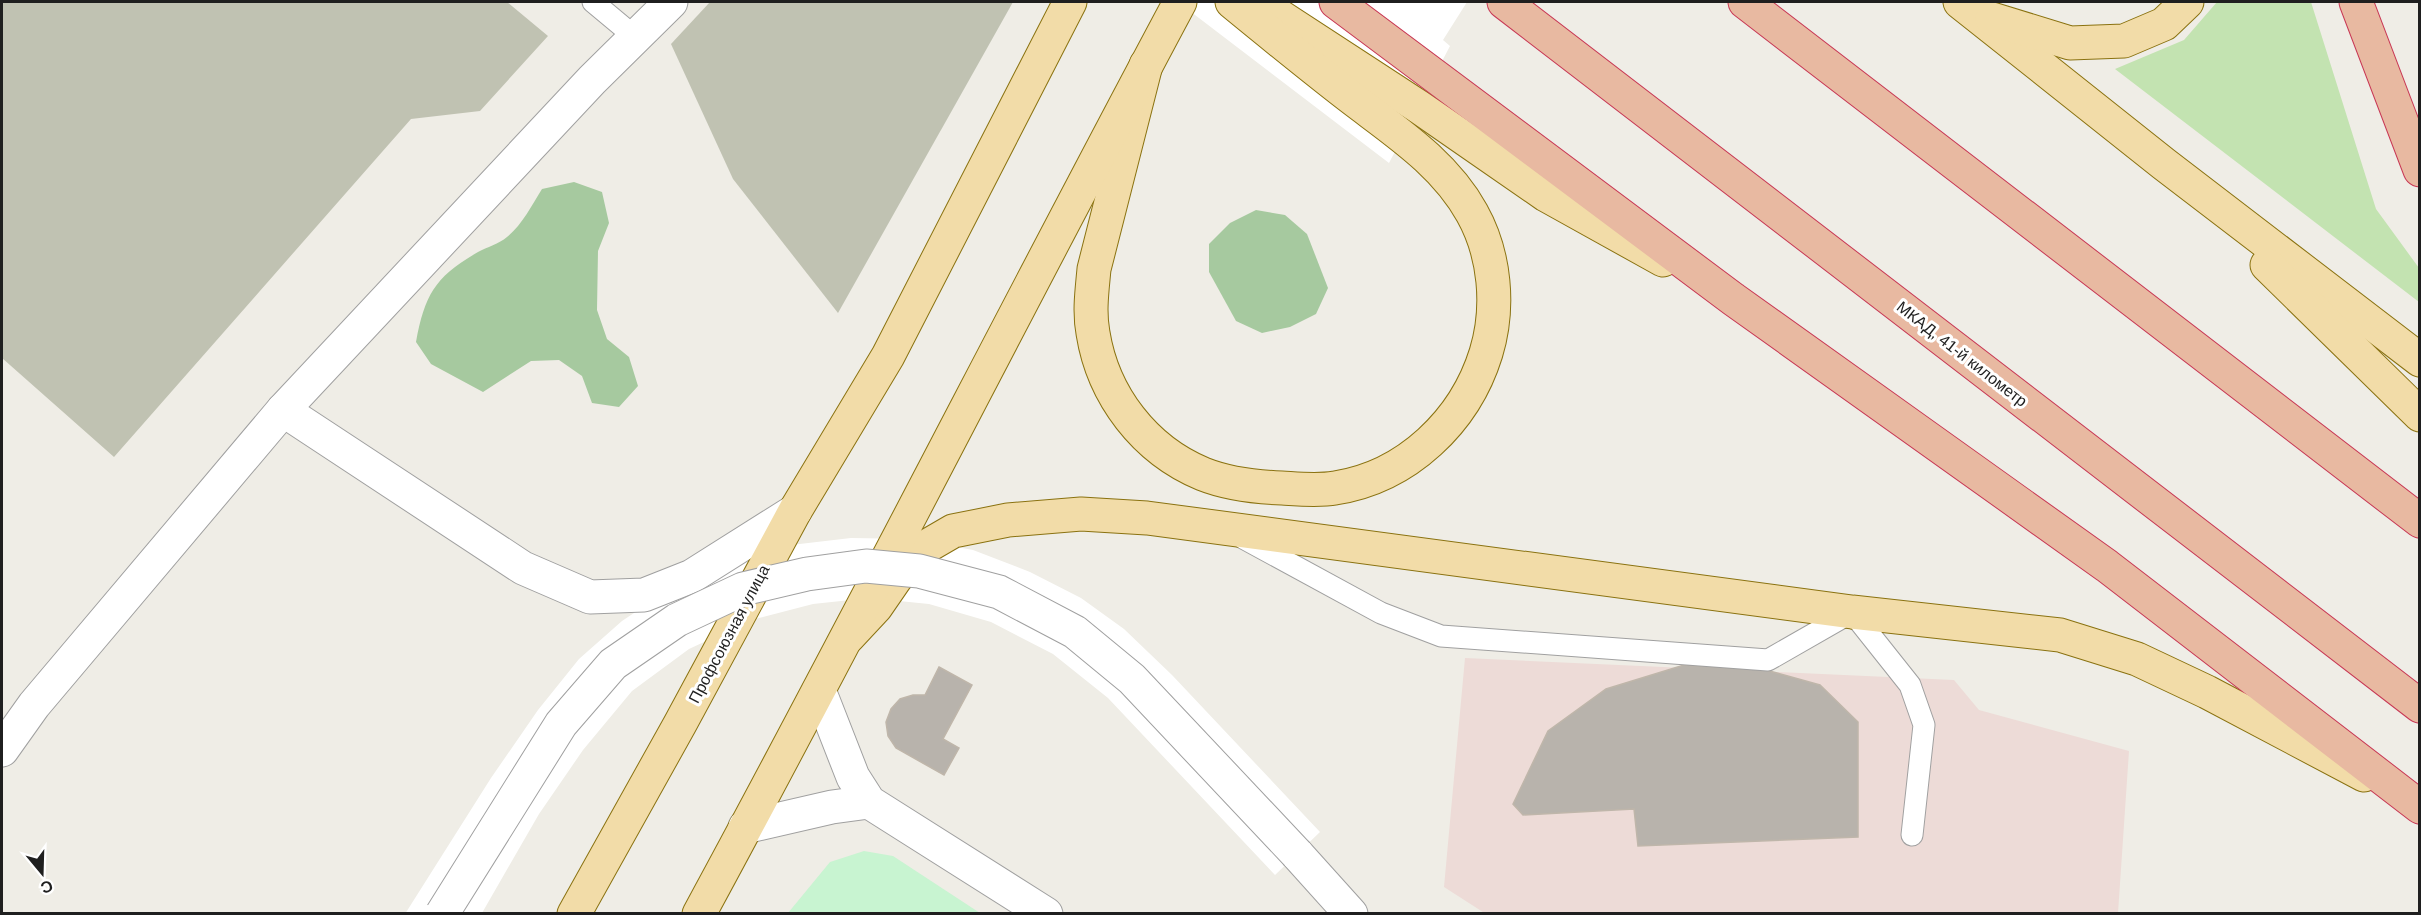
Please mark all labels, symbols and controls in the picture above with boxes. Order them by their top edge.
street label: МКАД, 41-й километр [1894,298,2030,410]
street label: Профсоюзная улица [685,562,773,706]
north arrow [12,843,72,903]
text: С [38,877,55,897]

